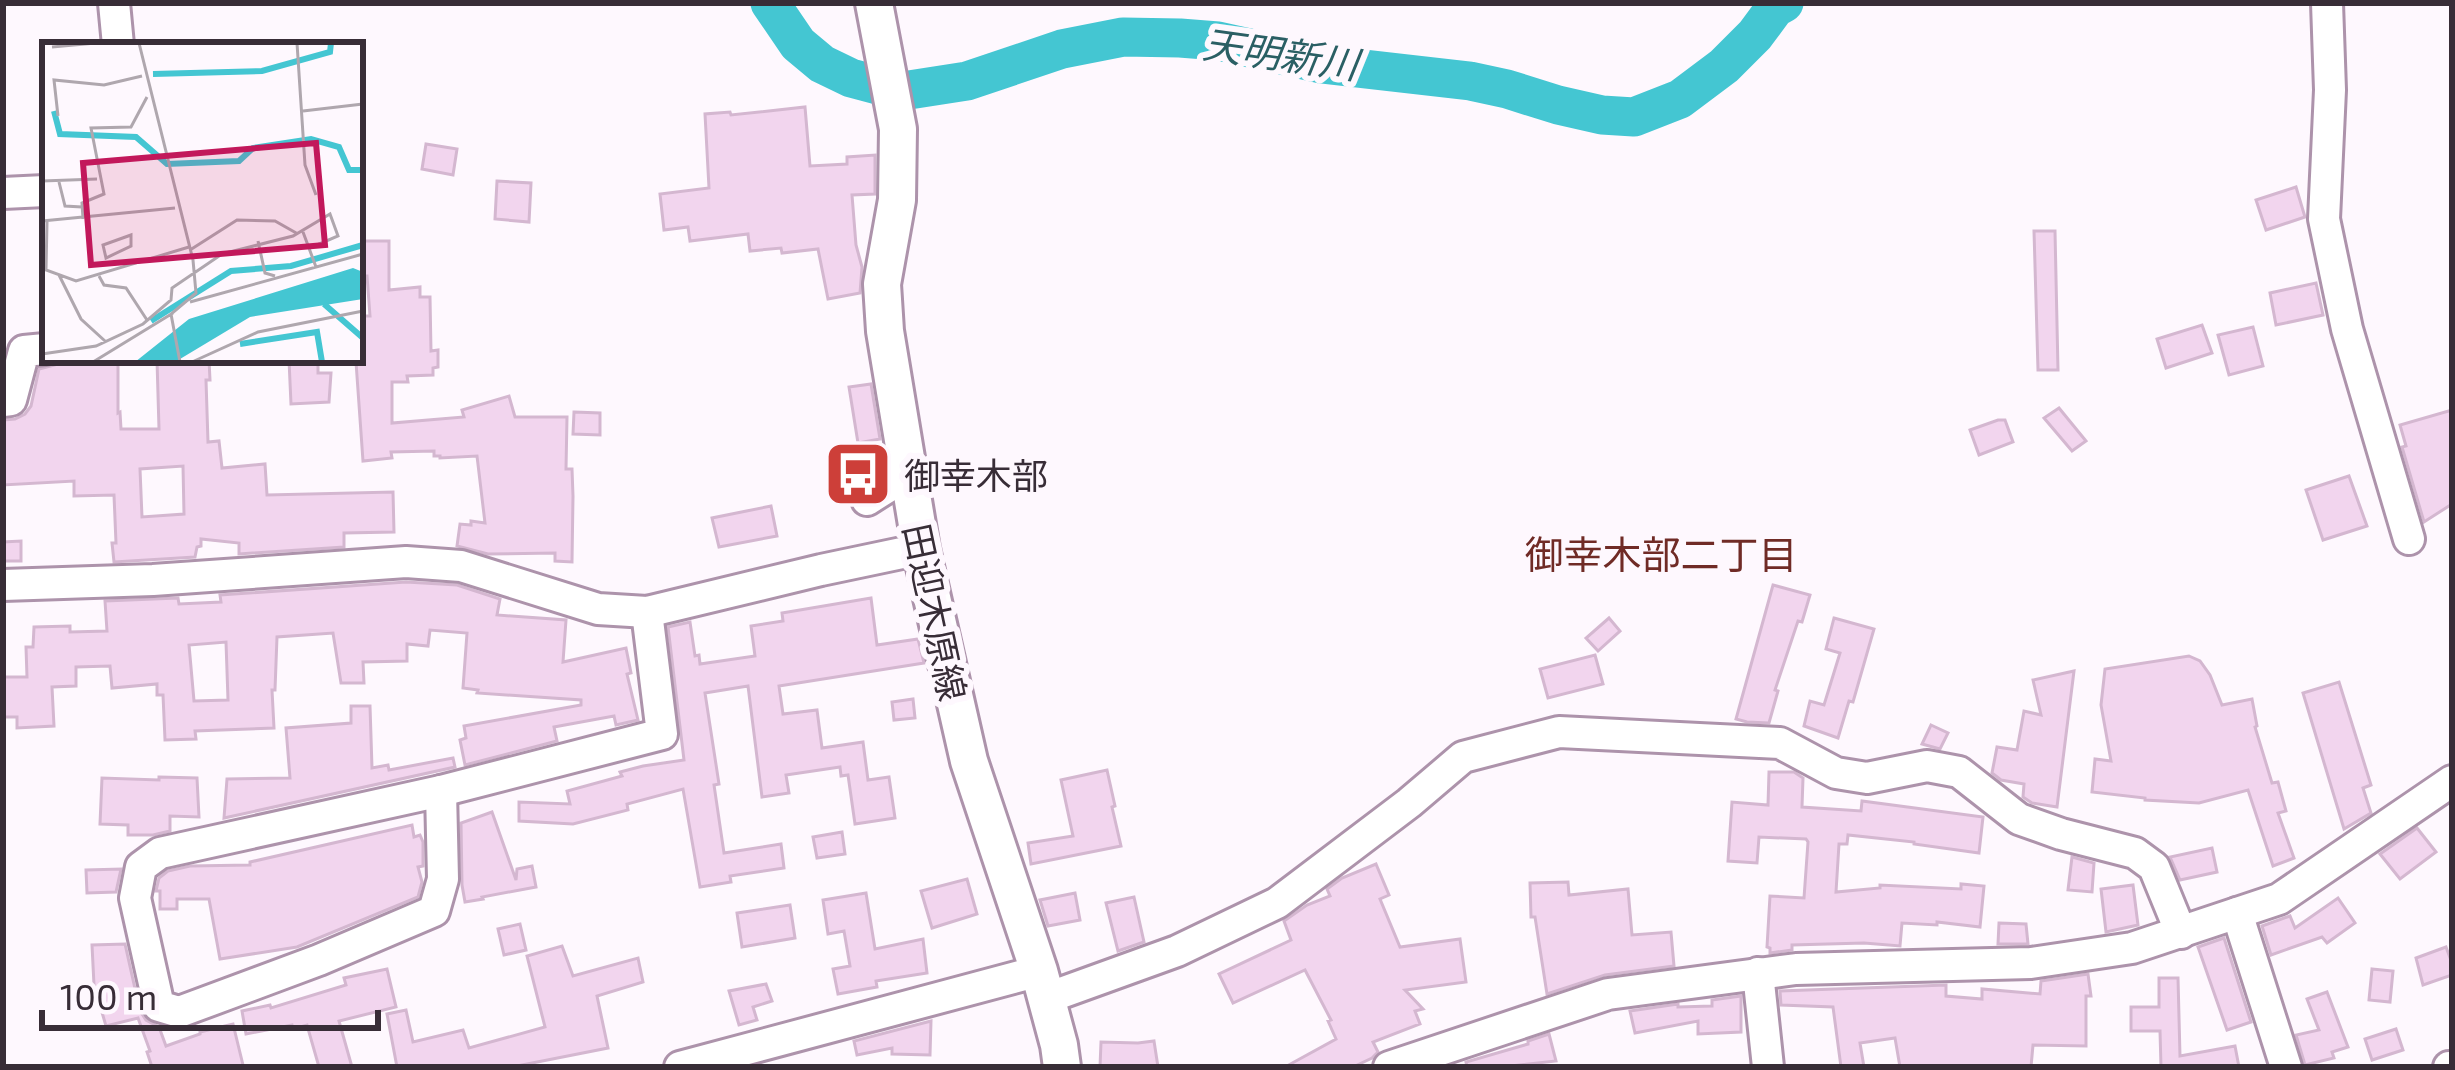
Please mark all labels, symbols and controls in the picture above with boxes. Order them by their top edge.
water label: 天明新川 [1200,19,1365,88]
inset map [42,42,363,363]
bus stop icon: 御幸木部 [823,439,893,509]
place label: 御幸木部 [904,453,1048,496]
street label: 田迎木原線 [896,519,976,705]
district label: 御幸木部二丁目 [1524,530,1798,577]
scale bar [42,956,378,1030]
text: 100 m [60,974,157,1017]

